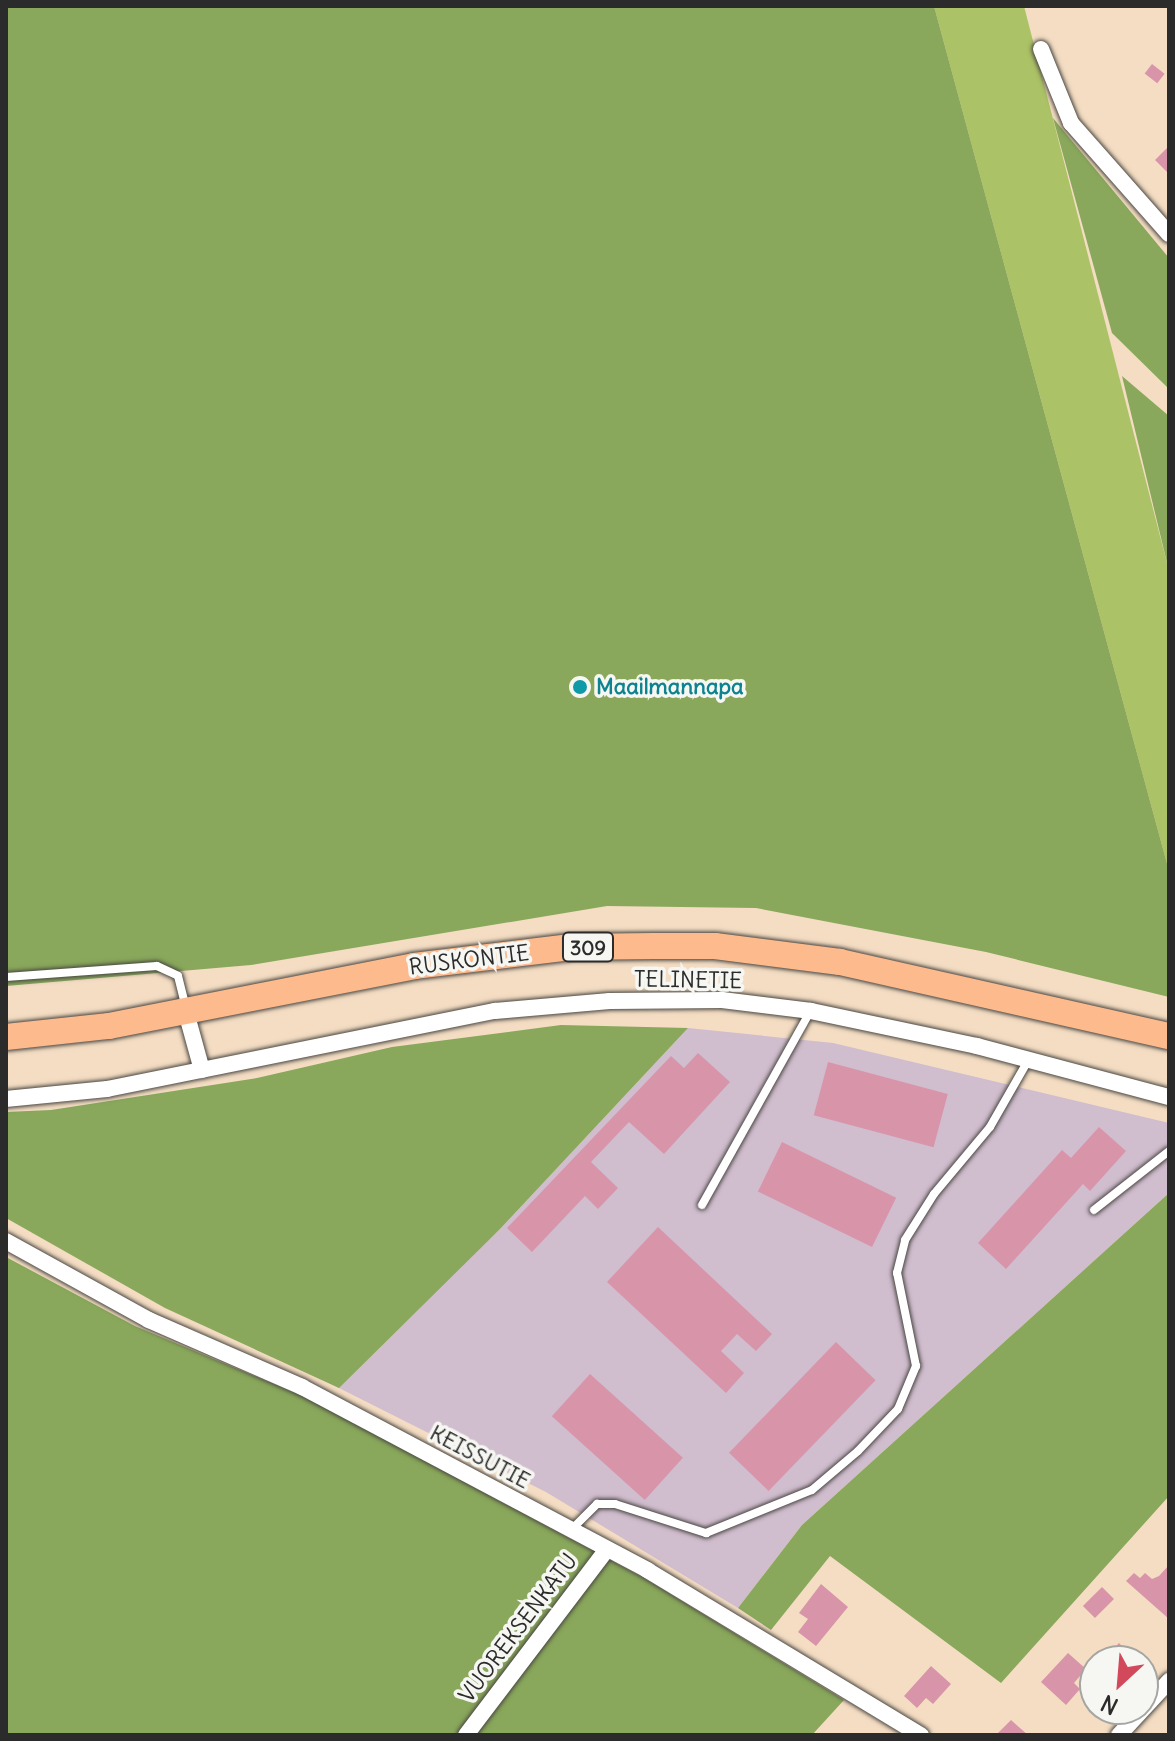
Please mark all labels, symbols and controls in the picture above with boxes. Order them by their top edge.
place label: Maailmannapa [596,674,744,700]
marker: Maailmannapa [571,678,589,696]
road number: 309 [560,931,616,963]
street label: RUSKONTIE [408,940,530,980]
street label: TELINETIE [634,966,742,994]
street label: KEISSUTIE [425,1420,535,1494]
street label: VUOREKSENKATU [453,1548,583,1708]
north arrow [1079,1645,1159,1725]
text: N [1096,1689,1122,1721]

